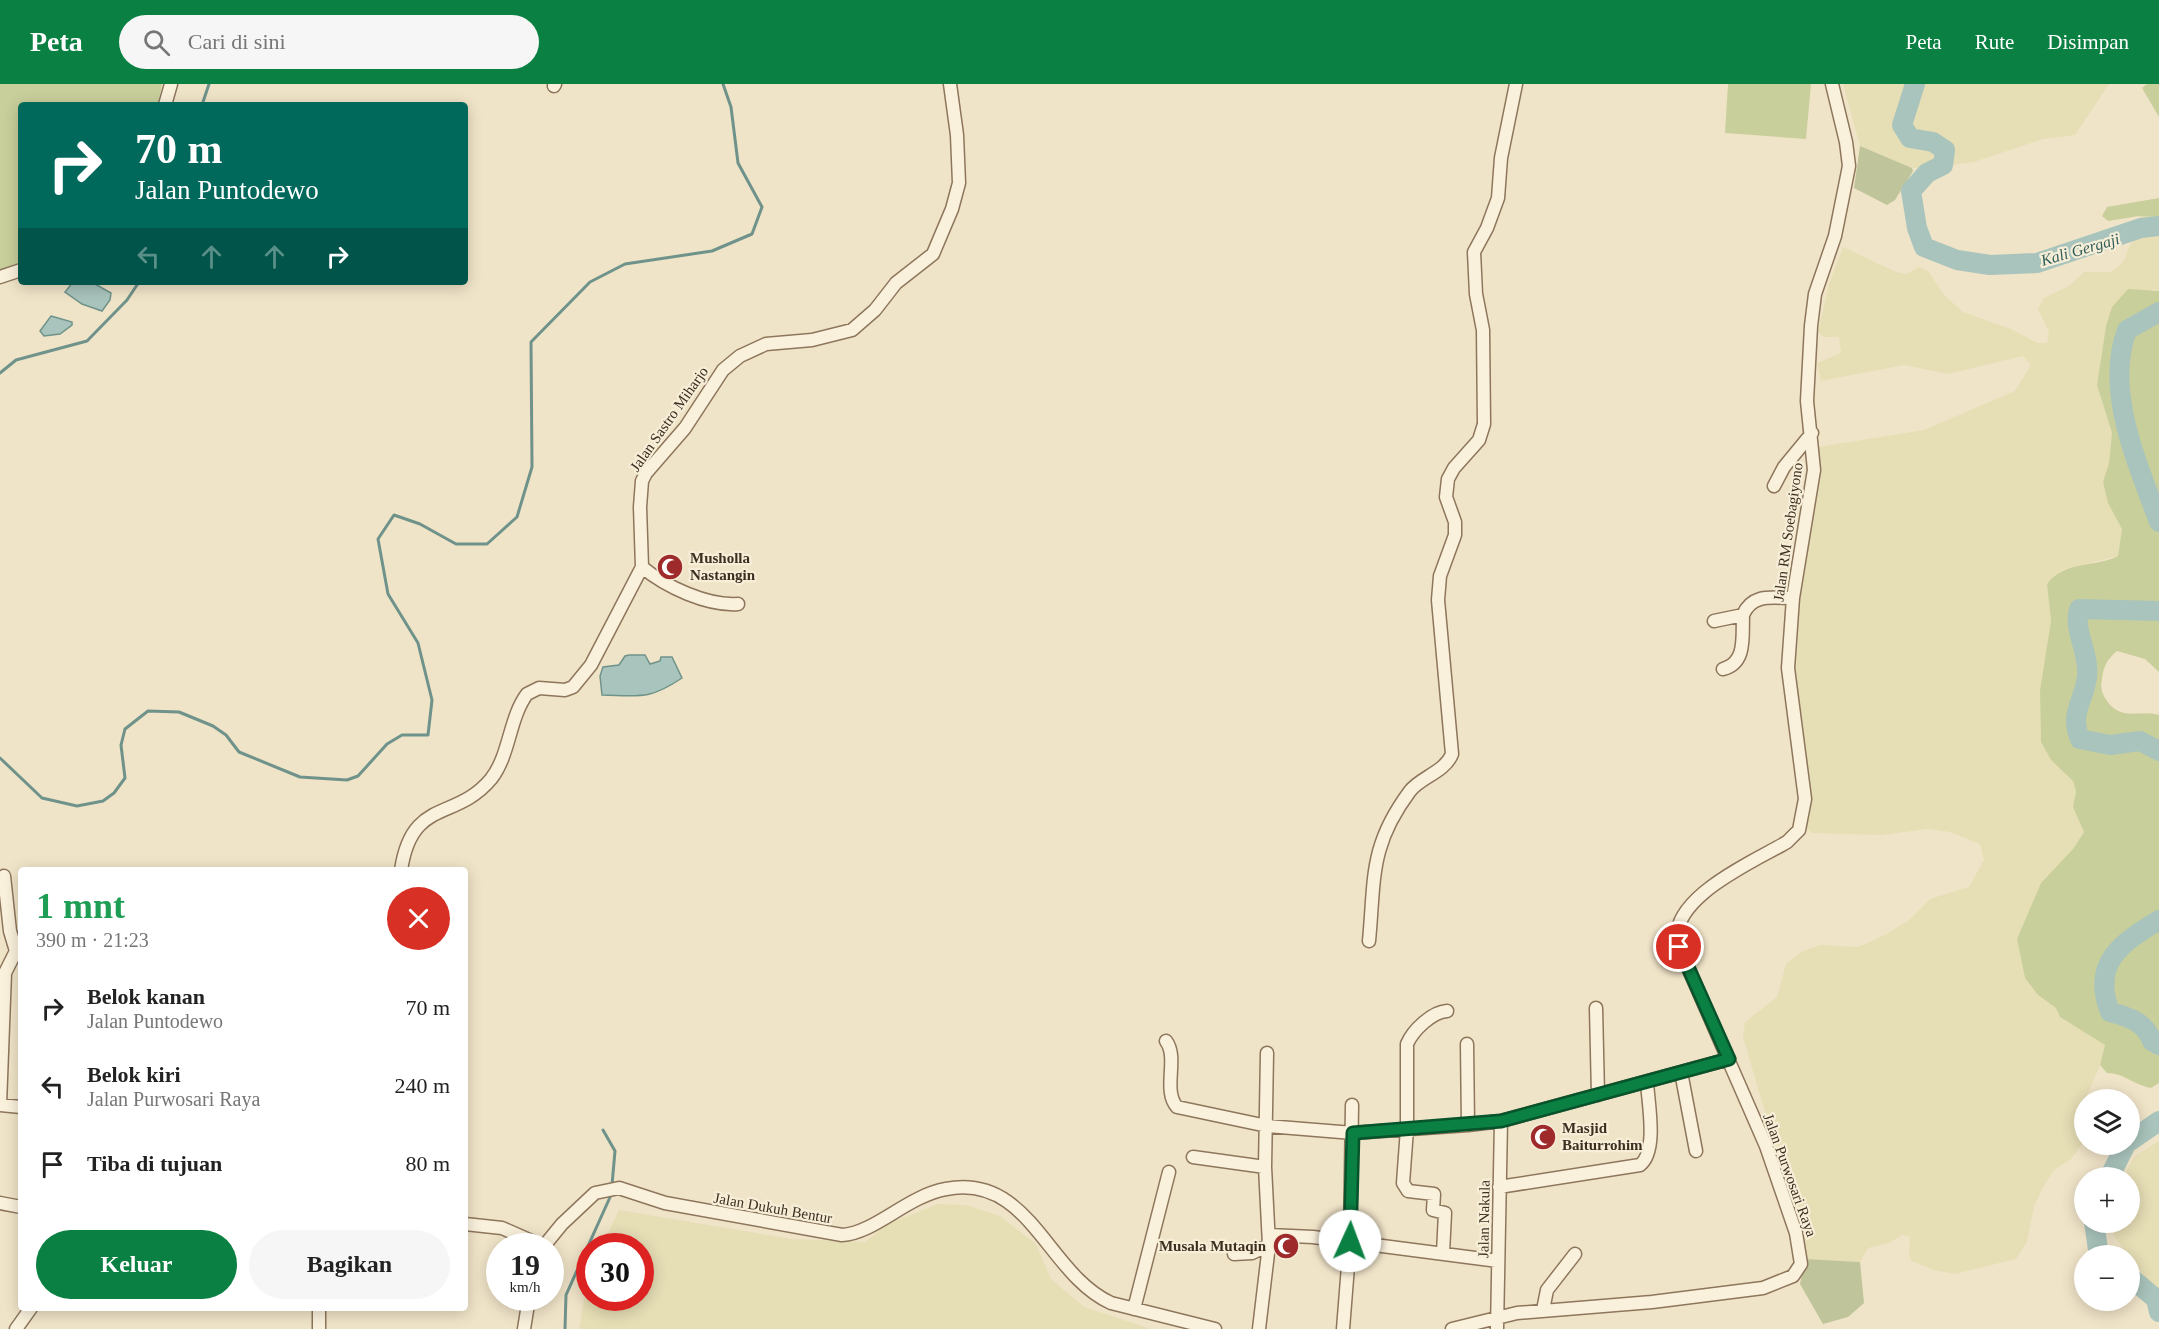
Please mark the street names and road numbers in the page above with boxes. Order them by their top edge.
street label: Jalan Sastro Miharjo [627,364,711,474]
street label: Jalan RM Soebagiyono [1770,462,1806,602]
street label: Jalan Purwosari Raya [1760,1111,1820,1239]
street label: Jalan Nakula [1475,1180,1493,1258]
street label: Jalan Dukuh Bentur [713,1190,833,1226]

